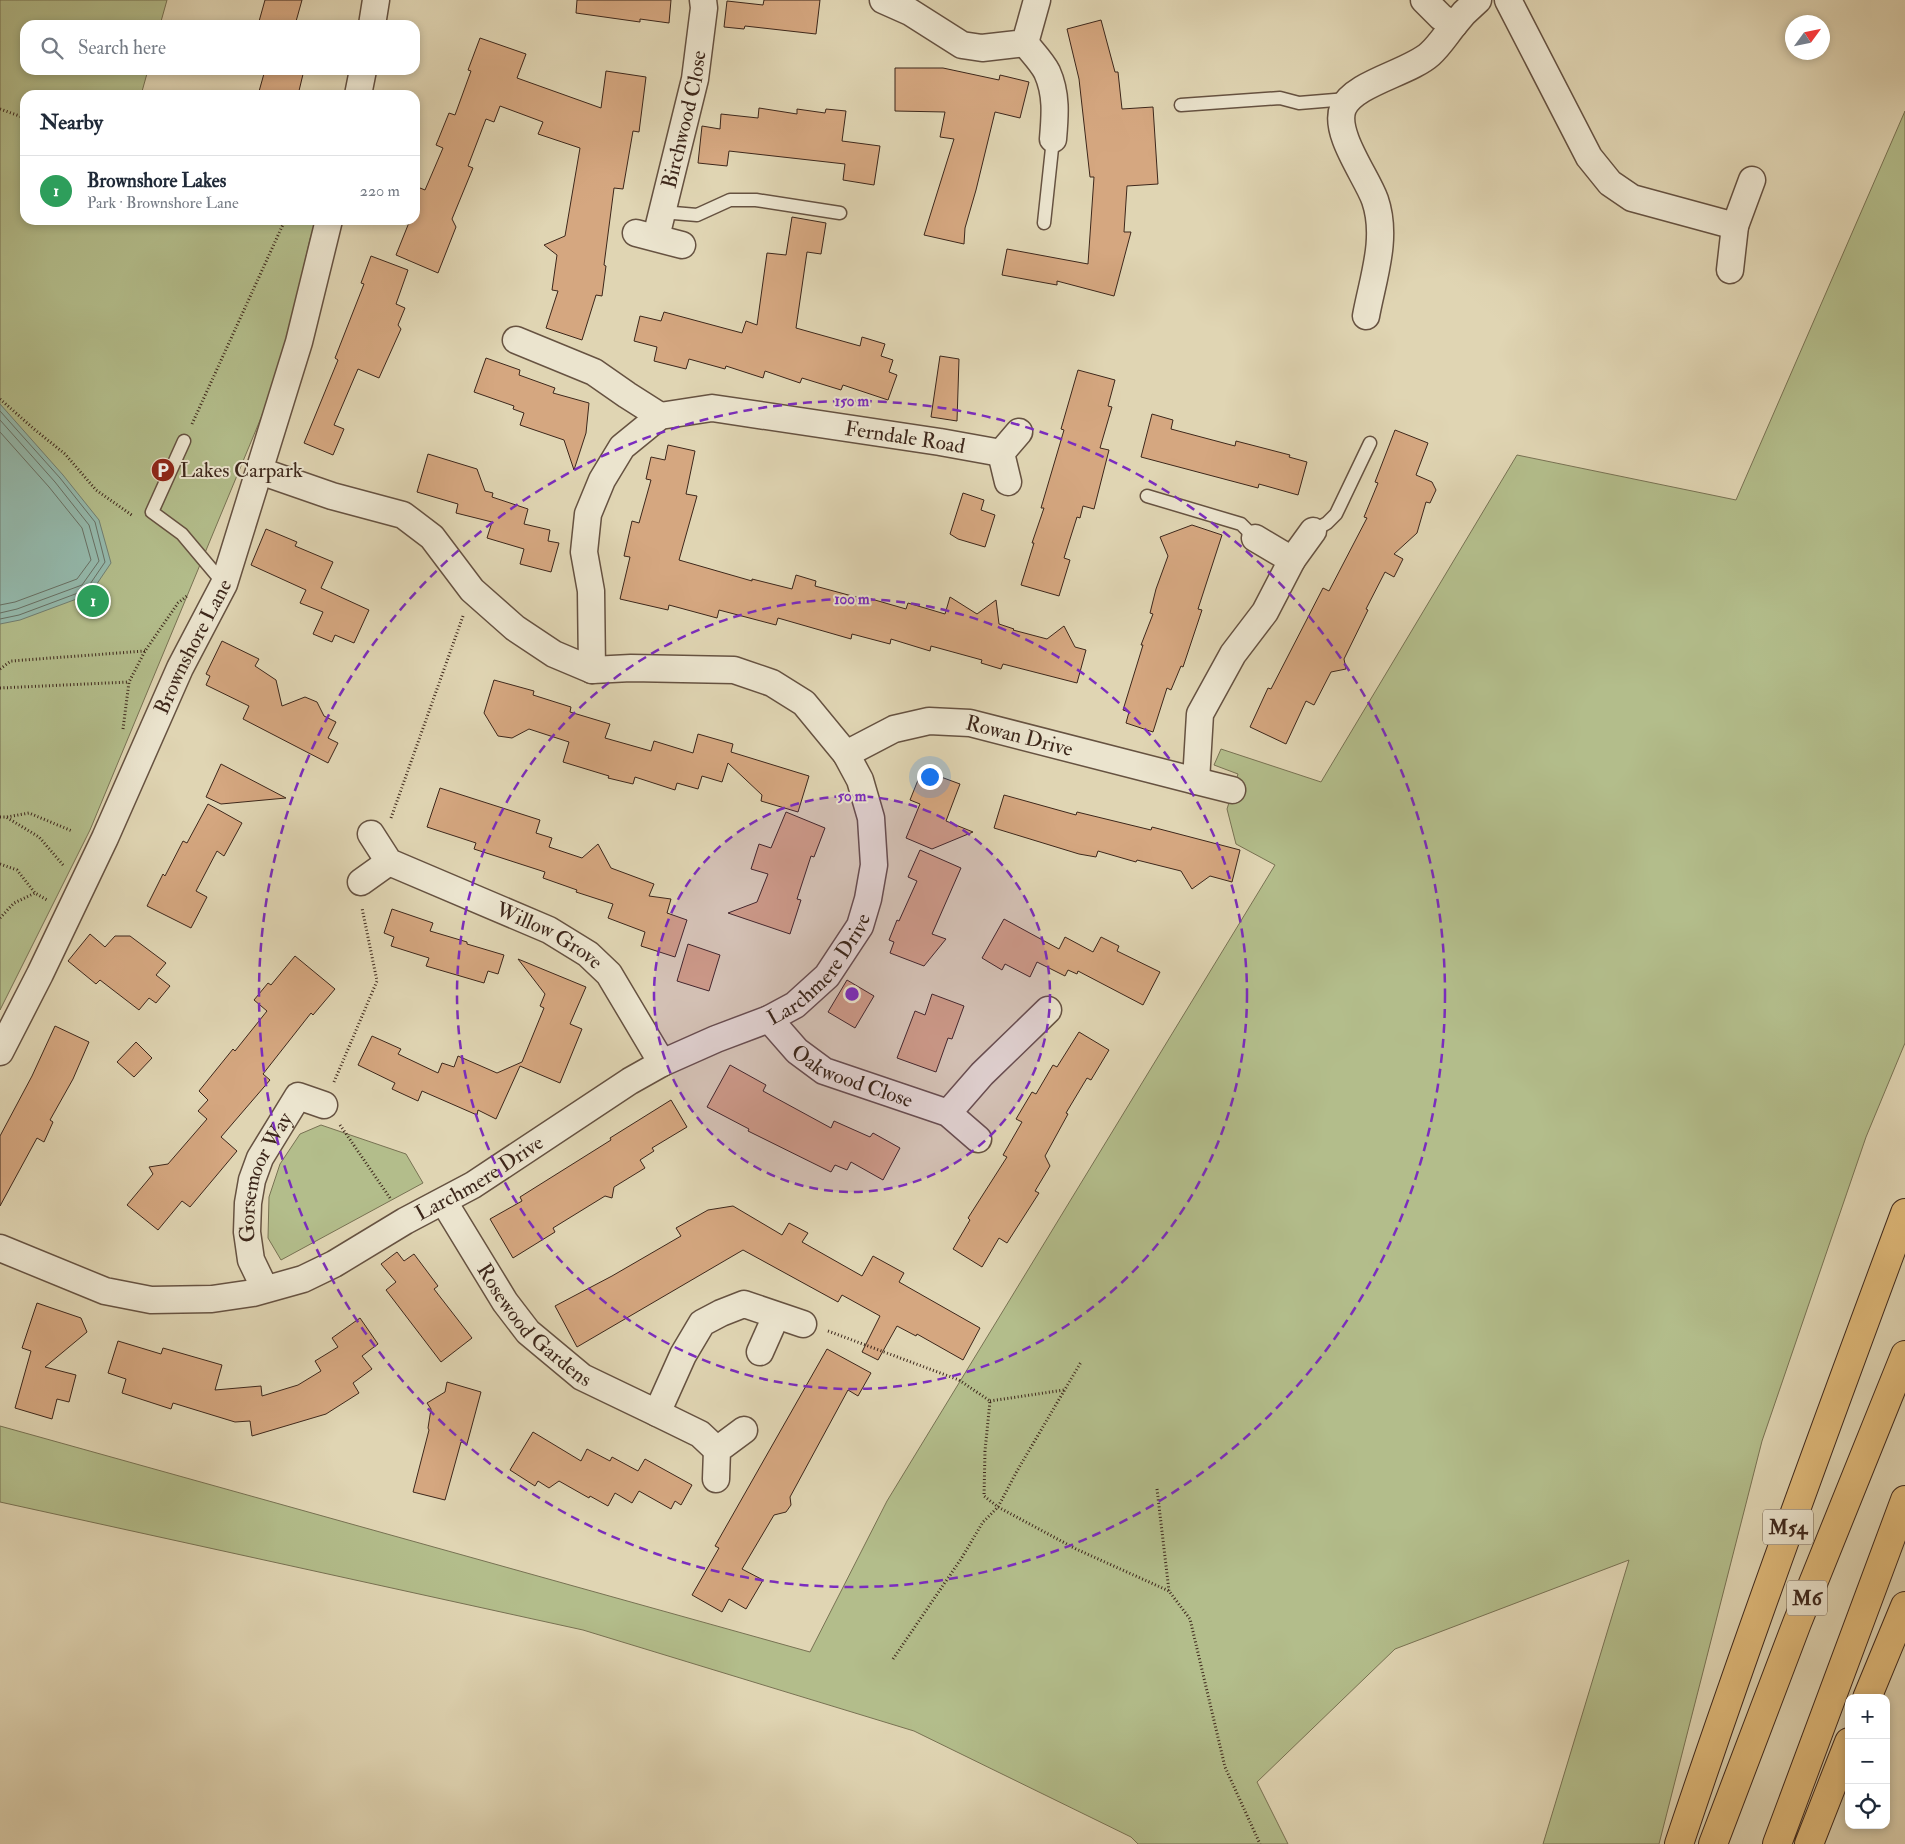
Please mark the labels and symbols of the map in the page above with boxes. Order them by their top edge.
north arrow [1785,15,1830,60]
street label: Birchwood Close [655,49,712,191]
text: 150 m [835,392,869,411]
street label: Ferndale Road [843,414,968,460]
parking icon: Lakes Carpark [150,457,176,483]
place label: Lakes Carpark [180,457,303,484]
street label: Brownshore Lane [148,574,238,718]
pin: 1 [77,582,109,620]
text: 100 m [834,590,870,609]
street label: Rowan Drive [963,709,1076,762]
your location [917,764,943,790]
text: 50 m [838,787,867,806]
street label: Willow Grove [491,895,609,975]
street label: Larchmere Drive [762,910,876,1031]
centre of rings [843,985,861,1003]
street label: Oakwood Close [786,1038,917,1114]
street label: Gorsemoor Way [233,1106,299,1244]
street label: Larchmere Drive [410,1129,549,1227]
street label: Rosewood Gardens [471,1258,596,1393]
road number: M54 [1763,1510,1813,1544]
road number: M6 [1787,1580,1827,1616]

